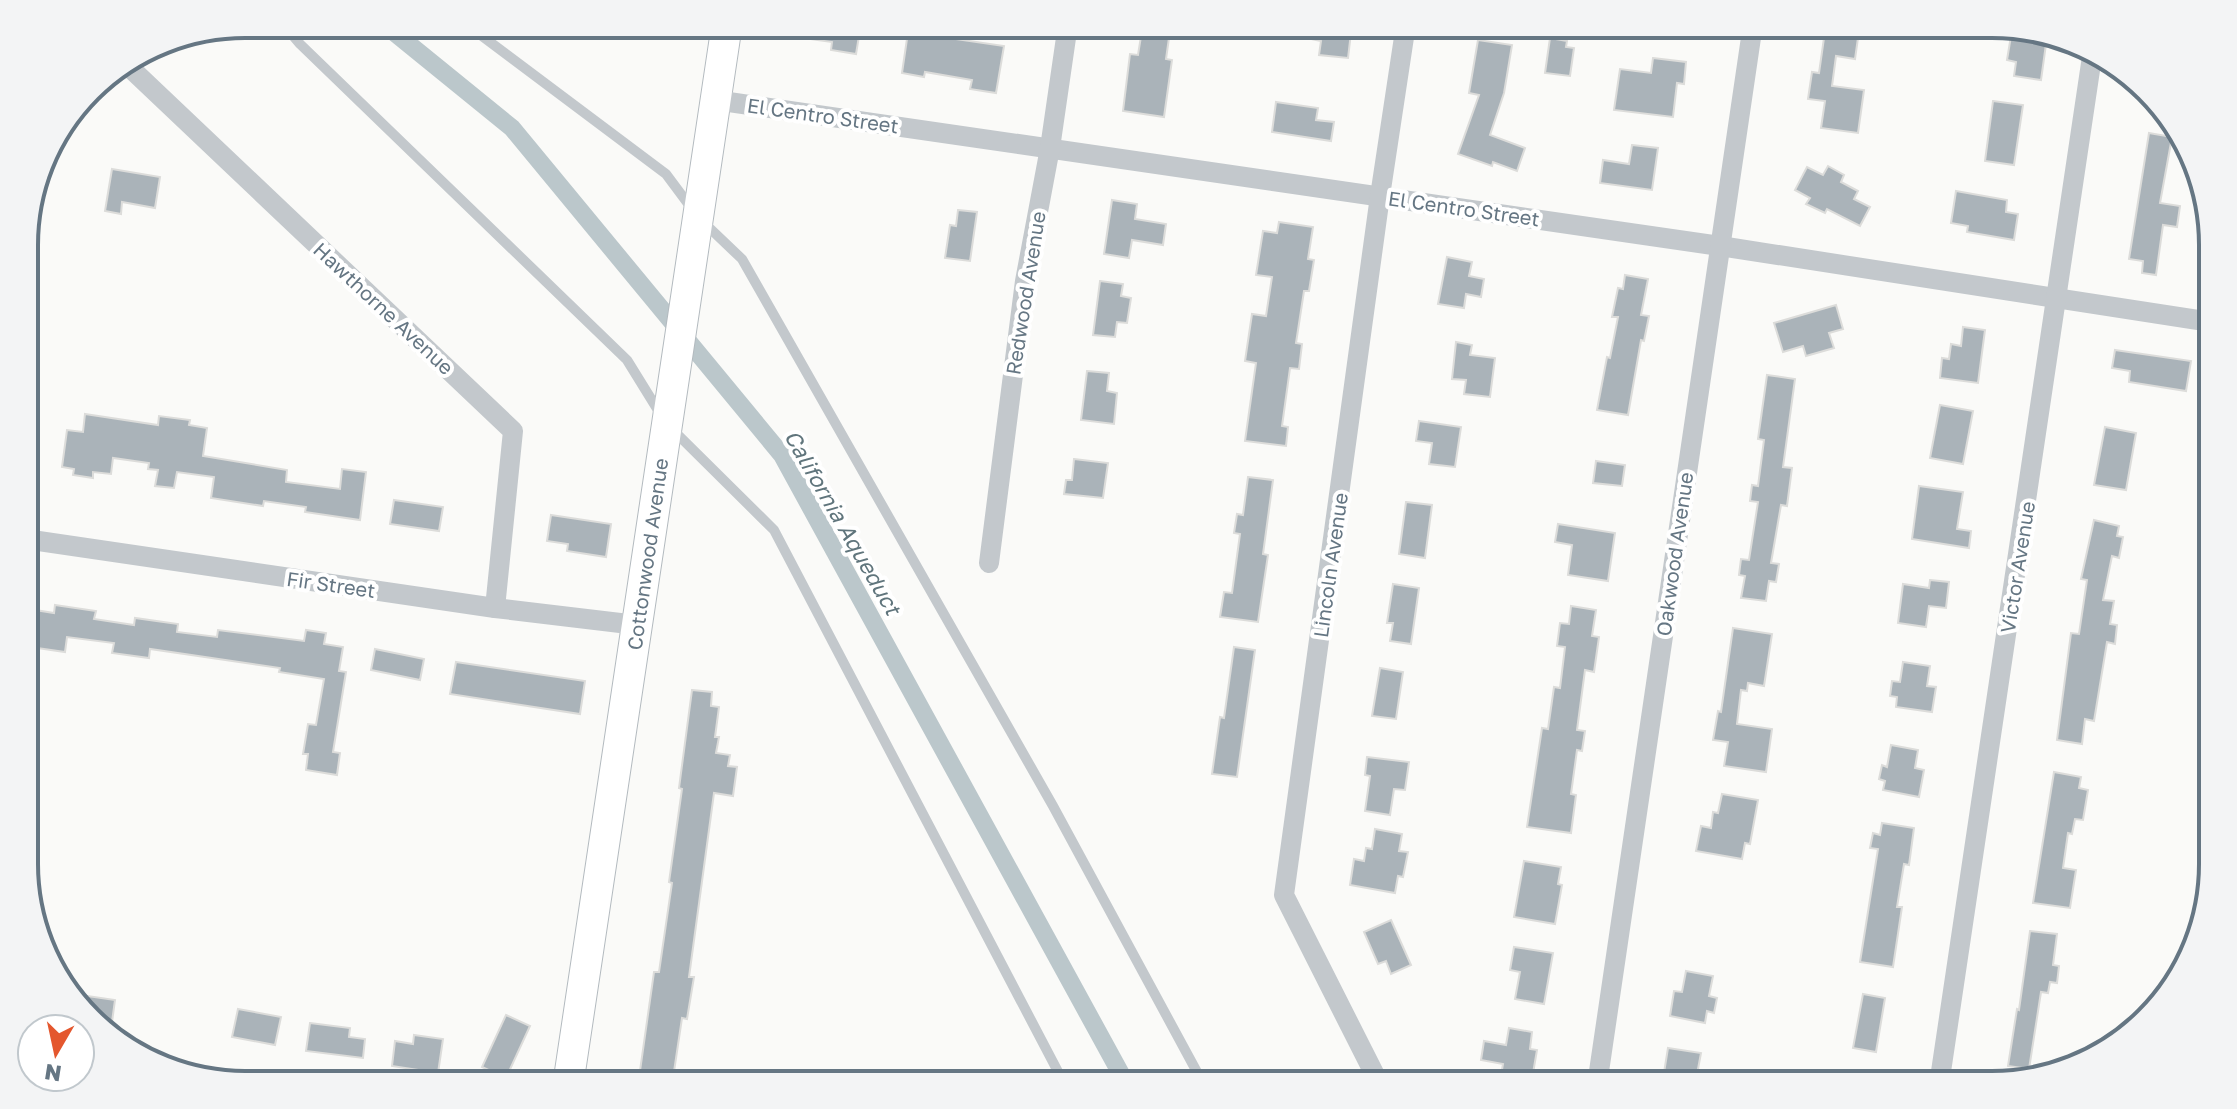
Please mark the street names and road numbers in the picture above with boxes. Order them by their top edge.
street label: El Centro Street [746,92,900,138]
street label: El Centro Street [1387,185,1541,231]
street label: Redwood Avenue [1000,210,1050,376]
street label: Hawthorne Avenue [309,237,459,379]
street label: Cottonwood Avenue [622,457,672,651]
street label: Oakwood Avenue [1651,470,1697,638]
street label: Lincoln Avenue [1308,491,1352,639]
street label: Victor Avenue [1995,499,2039,635]
street label: Fir Street [285,566,377,602]

